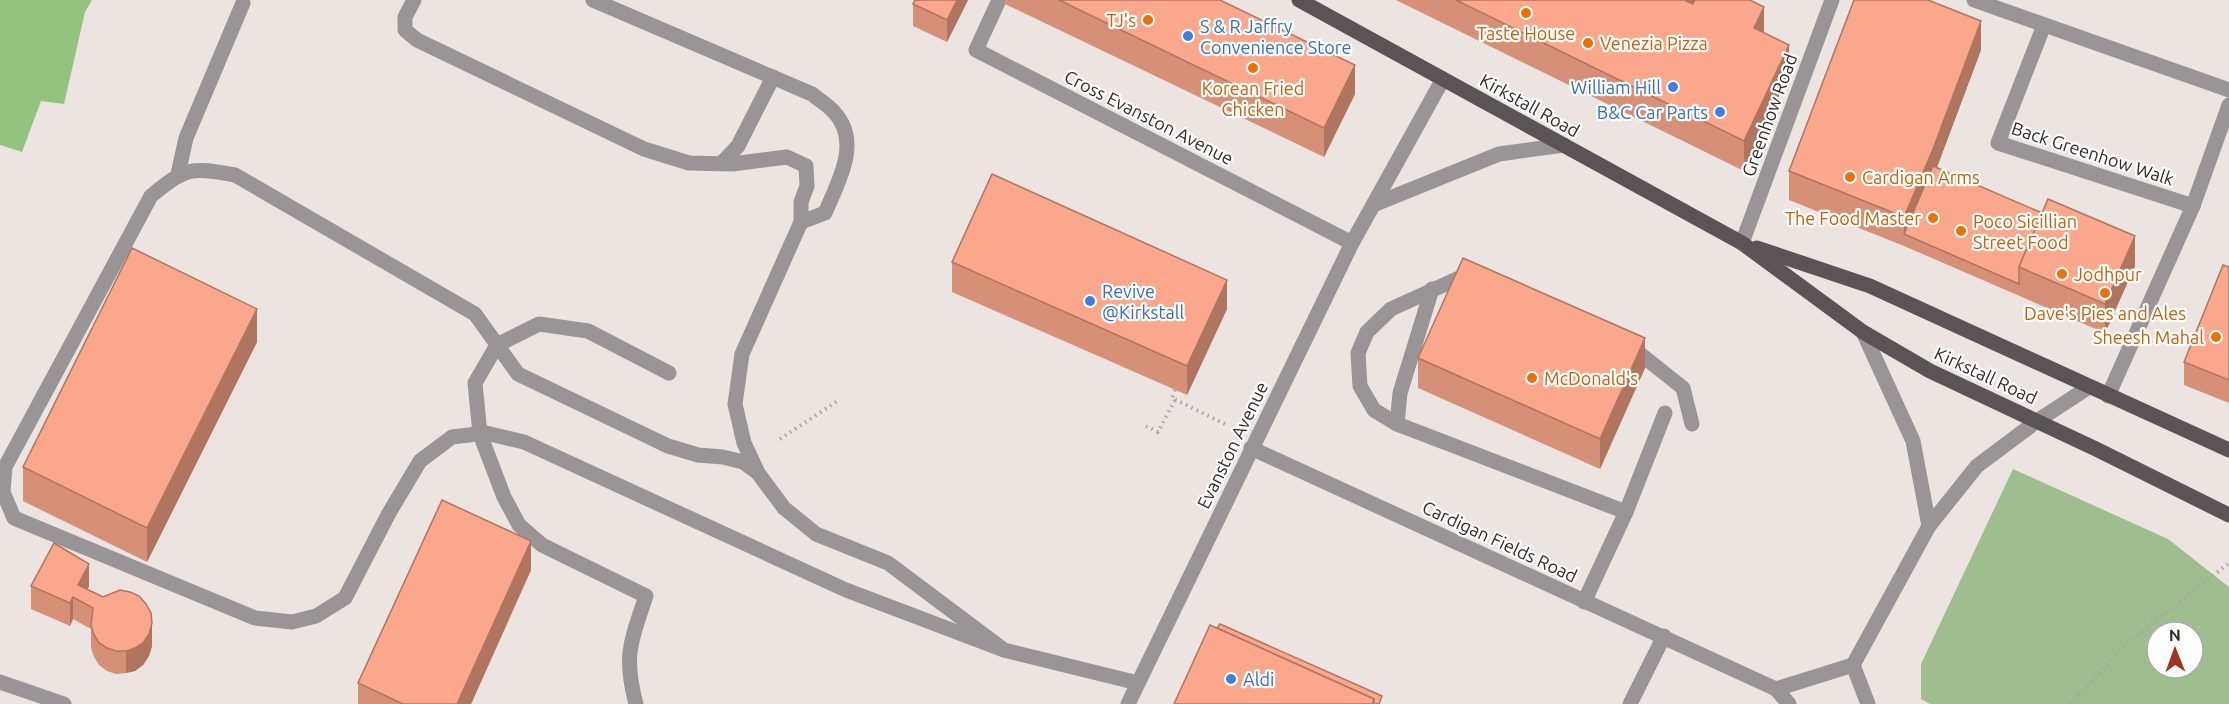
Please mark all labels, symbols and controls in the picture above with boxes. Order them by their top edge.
marker: Taste House [1519,6,1533,20]
place label: TJ's [1106,10,1136,30]
marker: TJ's [1141,13,1155,27]
place label: S & R Jaffry Convenience Store [1200,16,1351,57]
place label: Taste House [1477,23,1575,43]
marker: S & R Jaffry Convenience Store [1181,29,1195,43]
place label: Venezia Pizza [1600,33,1708,53]
marker: Venezia Pizza [1581,36,1595,50]
street label: Greenhow Road [1737,51,1801,179]
marker: Korean Fried Chicken [1246,61,1260,75]
street label: Cross Evanston Avenue [1061,66,1237,168]
street label: Kirkstall Road [1477,69,1583,141]
place label: William Hill [1571,77,1661,97]
place label: Korean Fried Chicken [1202,78,1304,119]
marker: William Hill [1666,80,1680,94]
place label: B&C Car Parts [1597,102,1708,122]
marker: B&C Car Parts [1713,105,1727,119]
street label: Back Greenhow Walk [2009,117,2177,189]
place label: Cardigan Arms [1862,167,1980,187]
marker: Cardigan Arms [1843,170,1857,184]
place label: The Food Master [1785,208,1921,228]
marker: The Food Master [1926,211,1940,225]
place label: Poco Sicillian Street Food [1973,211,2077,252]
marker: Poco Sicillian Street Food [1954,224,1968,238]
place label: Jodhpur [2074,264,2142,284]
marker: Jodhpur [2055,267,2069,281]
place label: Revive @Kirkstall [1102,281,1184,322]
marker: Dave's Pies and Ales [2098,286,2112,300]
marker: Revive @Kirkstall [1083,294,1097,308]
place label: Dave's Pies and Ales [2024,303,2186,323]
place label: Sheesh Mahal [2093,327,2204,347]
marker: Sheesh Mahal [2209,330,2223,344]
street label: Kirkstall Road [1932,343,2040,407]
place label: McDonald's [1544,368,1638,388]
marker: McDonald's [1525,371,1539,385]
street label: Evanston Avenue [1193,378,1271,512]
street label: Cardigan Fields Road [1419,496,1581,586]
north arrow [2145,620,2205,680]
text: N [2169,626,2181,644]
place label: Aldi [1243,669,1274,689]
marker: Aldi [1224,672,1238,686]

